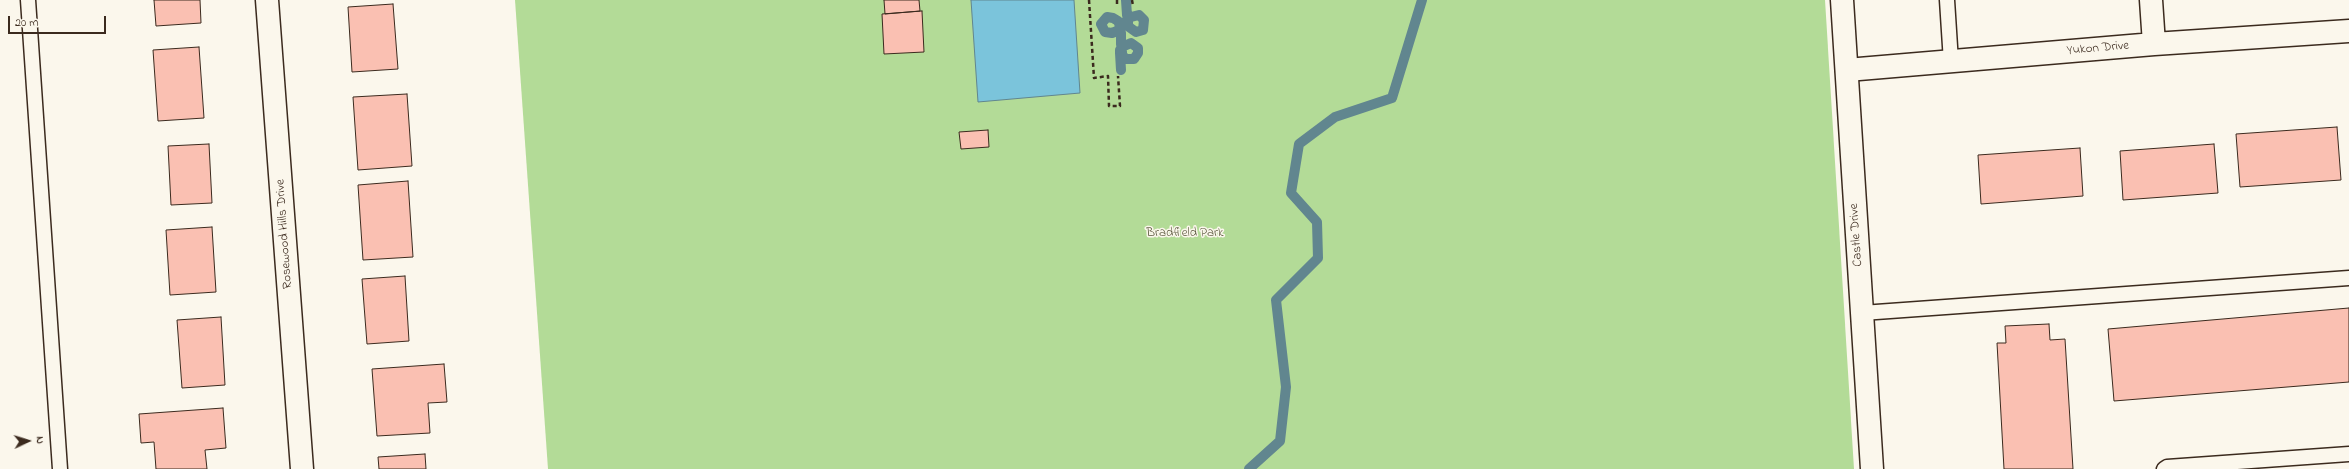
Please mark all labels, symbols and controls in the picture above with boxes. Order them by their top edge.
scale bar [10,8,108,34]
text: 20 m [15,14,38,32]
street label: Yukon Drive [2066,39,2130,59]
street label: Rosewood Hills Drive [273,179,297,289]
street label: Castle Drive [1847,203,1867,267]
park label: Bradfield Park [1146,226,1224,242]
north arrow [8,421,48,461]
text: N [32,436,48,444]

